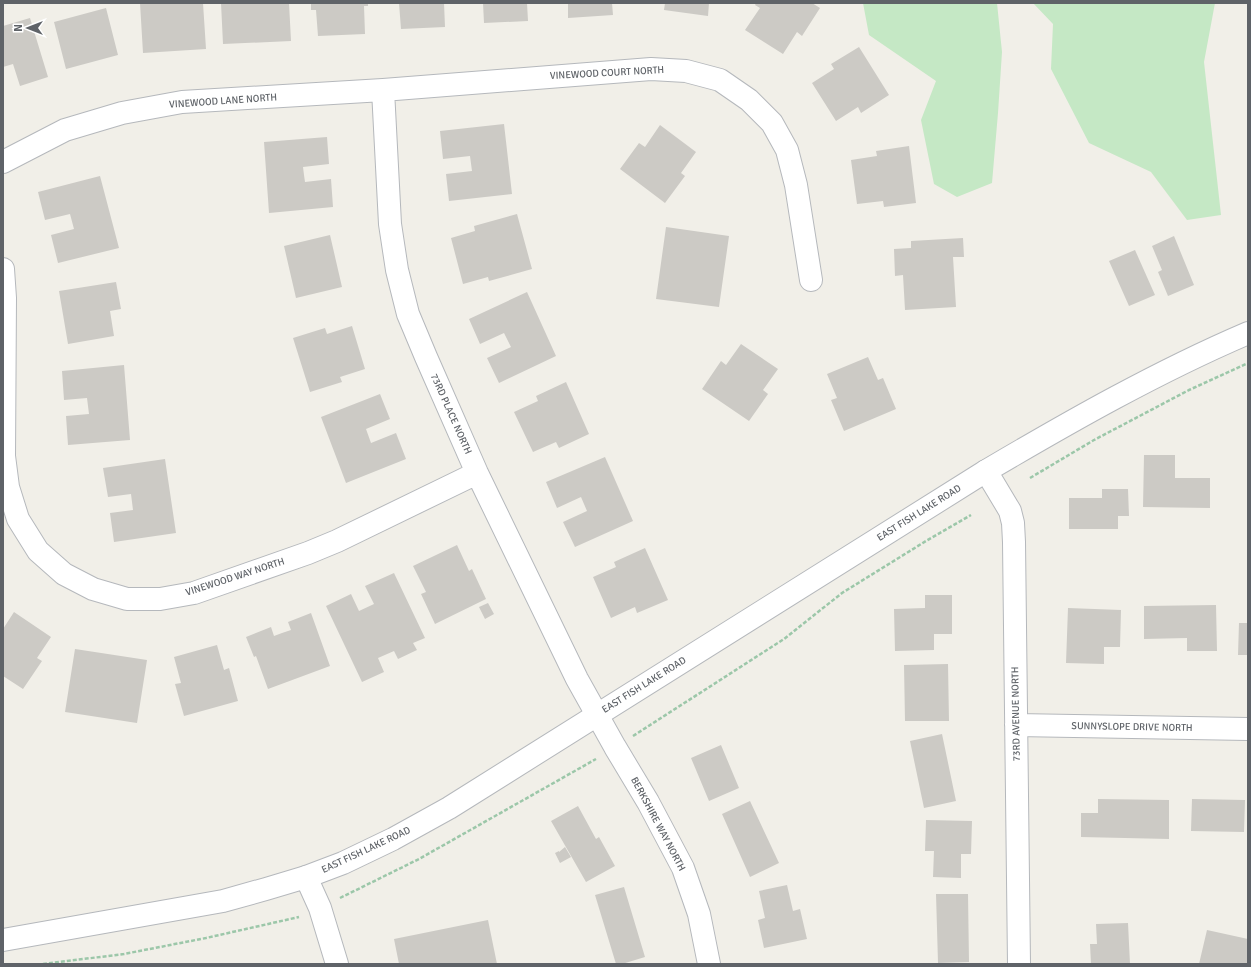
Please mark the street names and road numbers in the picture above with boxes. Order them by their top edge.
street label: VINEWOOD COURT NORTH [549,64,665,82]
street label: VINEWOOD LANE NORTH [169,91,277,111]
street label: 73RD PLACE NORTH [428,372,474,456]
street label: EAST FISH LAKE ROAD [875,482,963,544]
street label: VINEWOOD WAY NORTH [184,555,286,599]
street label: EAST FISH LAKE ROAD [600,654,688,716]
street label: 73RD AVENUE NORTH [1009,667,1023,761]
street label: SUNNYSLOPE DRIVE NORTH [1071,720,1193,734]
street label: BERKSHIRE WAY NORTH [628,775,688,873]
street label: EAST FISH LAKE ROAD [320,824,412,876]

